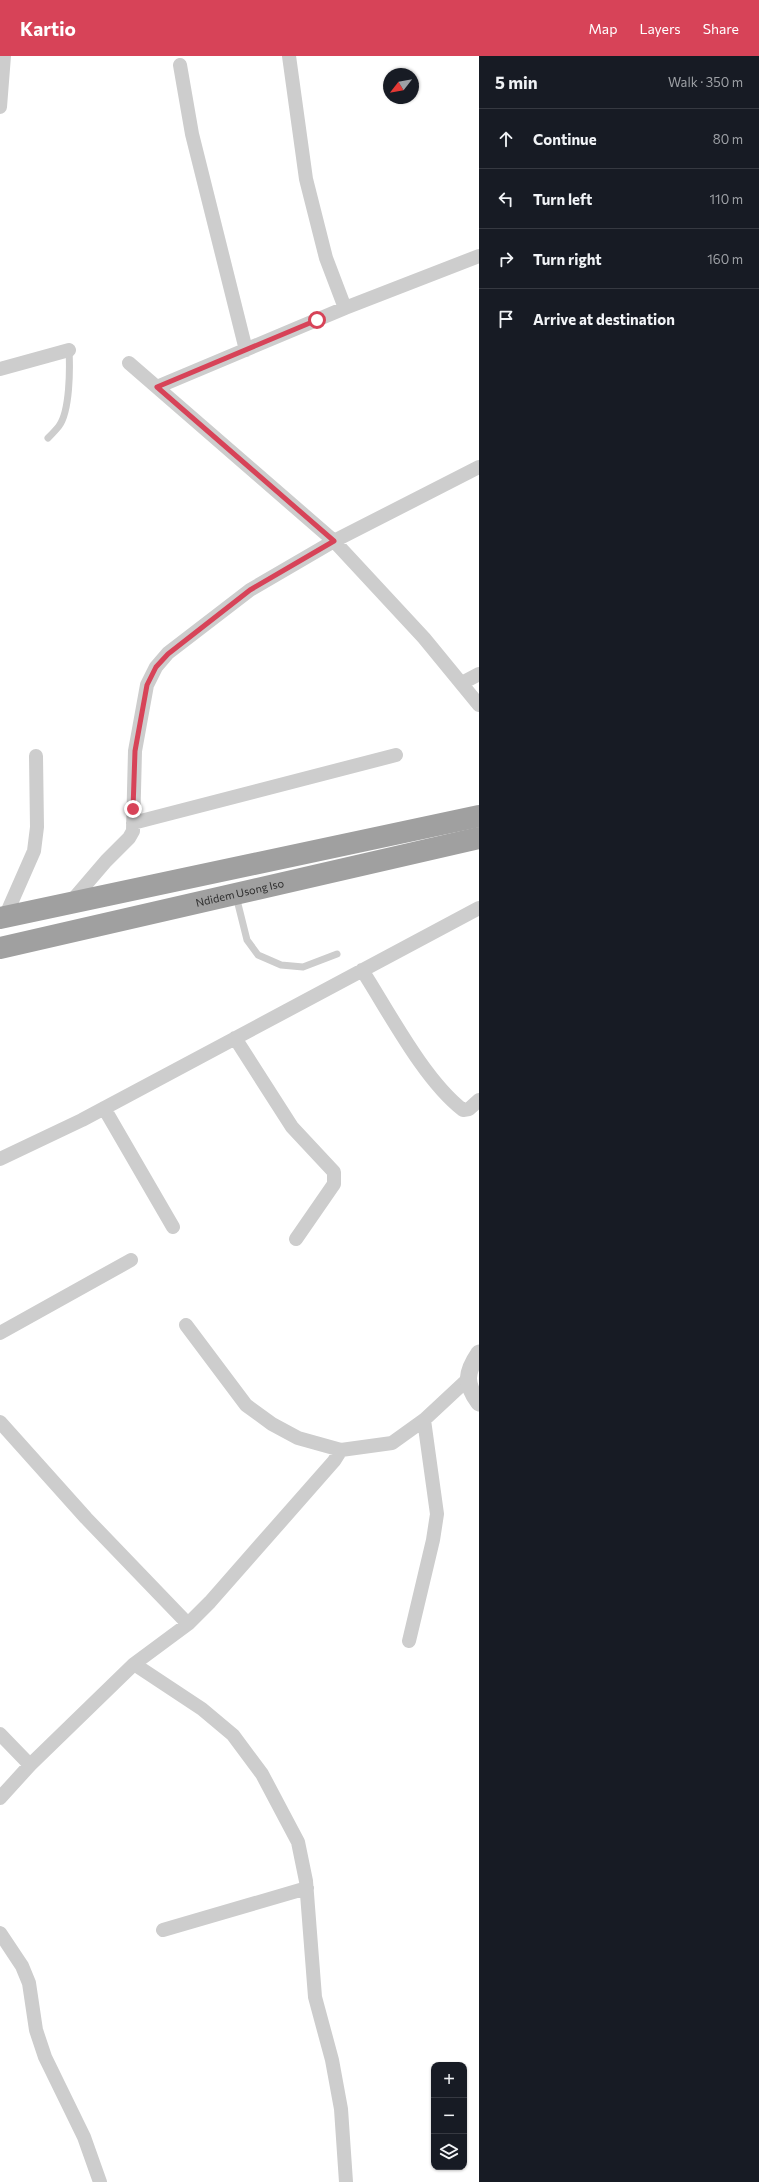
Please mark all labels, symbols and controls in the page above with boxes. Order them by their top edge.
text: Kartio [20,17,76,40]
text: Map [589,20,617,37]
text: Layers [639,20,681,37]
text: Share [703,20,739,37]
north arrow [383,68,419,104]
text: 5 min [495,72,538,93]
text: Walk · 350 m [668,74,743,90]
icon: ahead [495,128,517,150]
text: Continue [533,130,597,148]
text: 80 m [713,131,743,147]
icon: left [495,188,517,210]
text: Turn left [533,190,592,208]
text: 110 m [710,191,743,207]
icon: right [495,248,517,270]
text: Turn right [533,250,602,268]
text: 160 m [707,251,743,267]
icon: arrive [495,308,517,330]
text: Arrive at destination [533,310,675,328]
route start [308,311,326,329]
route end [124,800,142,818]
street label: Ndidem Usong Iso [194,876,285,909]
map controls [431,2062,467,2170]
button: + [431,2062,467,2098]
button: − [431,2098,467,2134]
button: layers [431,2134,467,2170]

